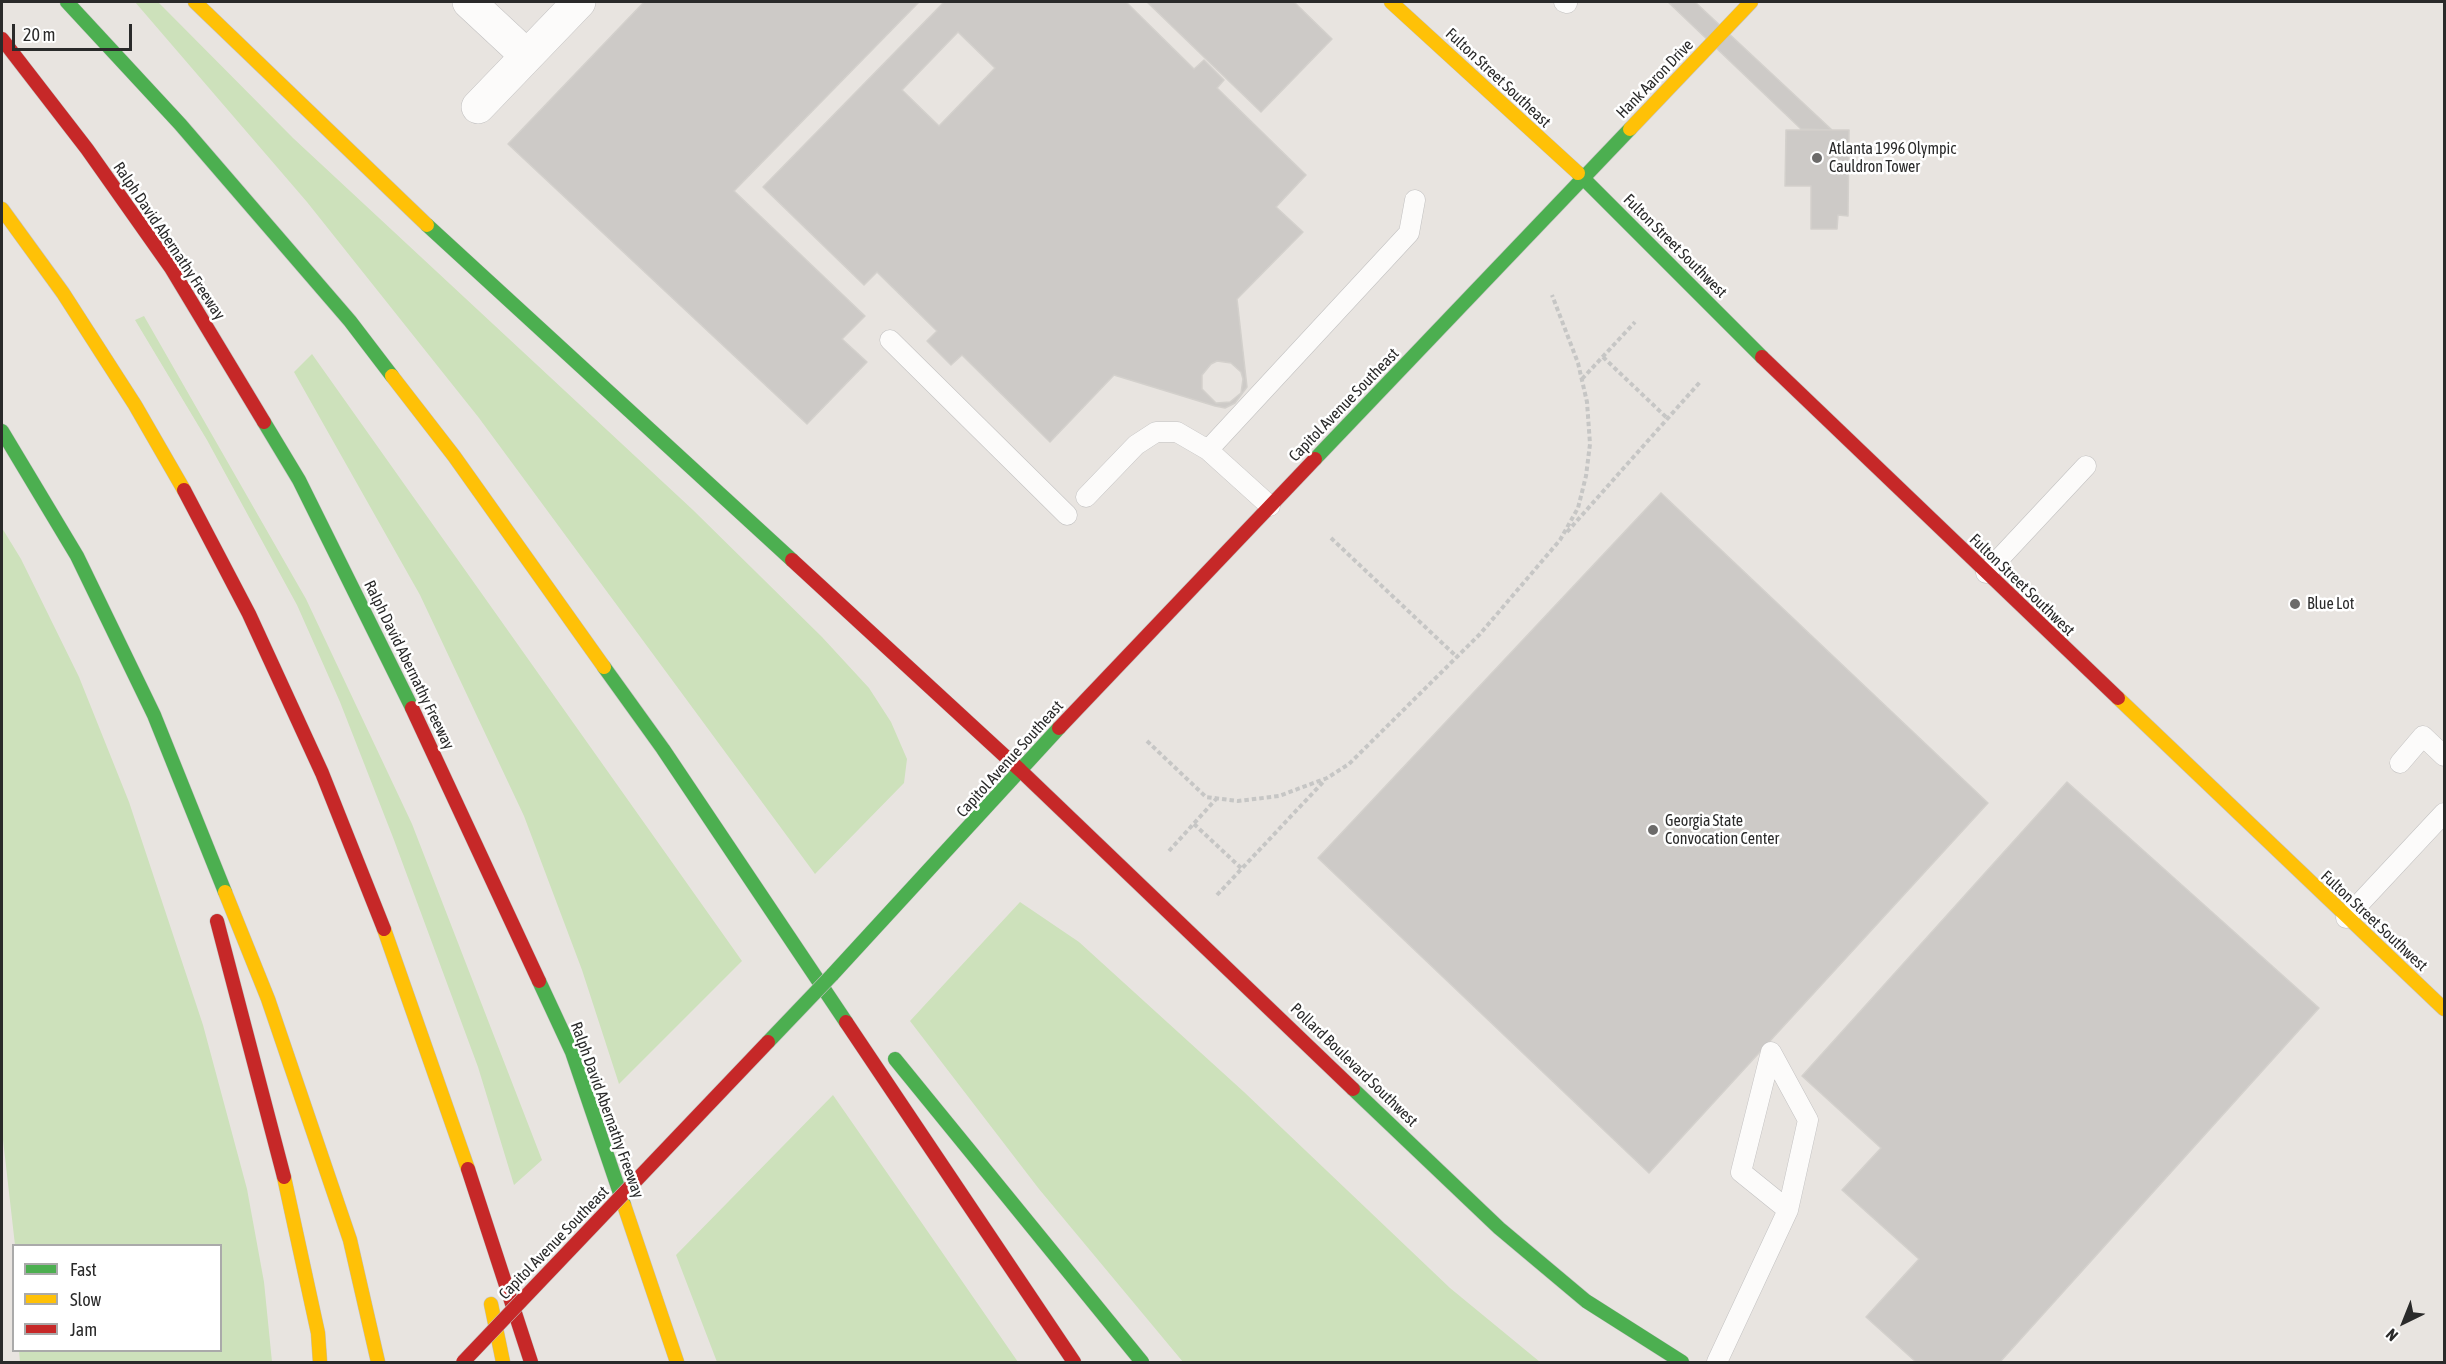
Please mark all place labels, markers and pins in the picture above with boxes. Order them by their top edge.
place label: Atlanta 1996 Olympic Cauldron Tower [1829,139,1956,177]
marker: Atlanta 1996 Olympic Cauldron Tower [1810,151,1824,165]
place label: Blue Lot [2307,594,2354,614]
marker: Blue Lot [2288,597,2302,611]
place label: Georgia State Convocation Center [1665,811,1779,849]
marker: Georgia State Convocation Center [1646,823,1660,837]

